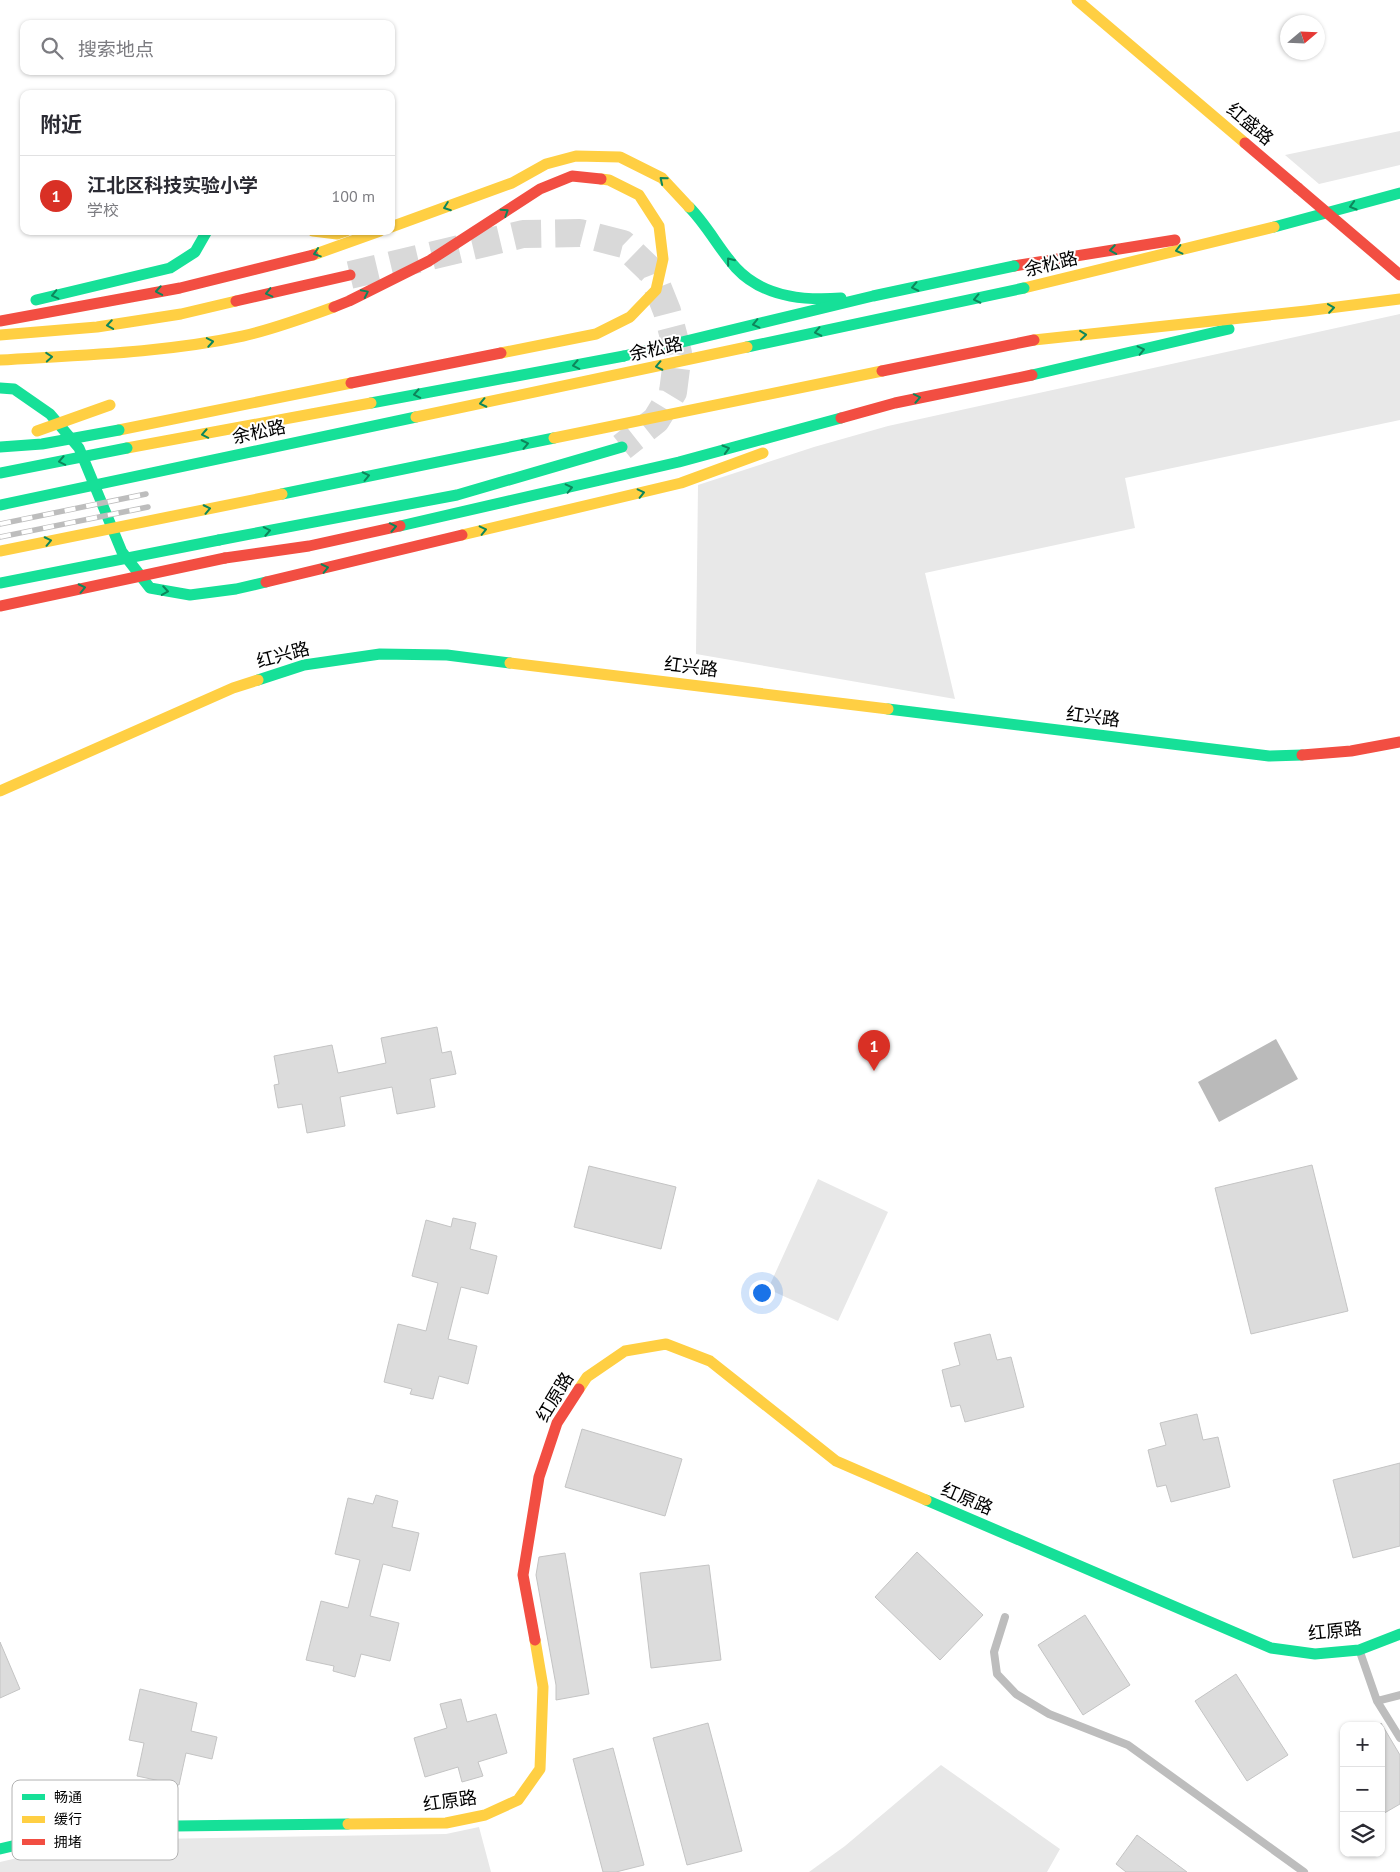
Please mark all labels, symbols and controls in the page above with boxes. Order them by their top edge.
north arrow [1280,15,1325,60]
search box [20,20,395,75]
icon: search [38,34,66,62]
text: 搜索地点 [78,37,154,61]
street label: 红盛路 [1222,97,1278,150]
text: 附近 [40,111,82,138]
text: 江北区科技实验小学 [87,173,258,197]
one-way arrow [660,178,669,186]
text: 1 [51,186,61,206]
text: 100 m [332,186,375,206]
text: 学校 [87,200,119,220]
one-way arrow [443,201,452,211]
one-way arrow [1349,201,1358,211]
one-way arrow [500,208,509,218]
one-way arrow [1108,244,1117,254]
one-way arrow [1175,245,1183,255]
street label: 余松路 [1022,246,1080,281]
one-way arrow [314,248,322,258]
one-way arrow [728,258,736,267]
one-way arrow [910,281,919,292]
one-way arrow [155,286,164,296]
one-way arrow [264,287,273,298]
one-way arrow [51,289,60,300]
one-way arrow [359,289,368,299]
one-way arrow [972,293,981,303]
one-way arrow [1328,303,1336,314]
one-way arrow [752,318,761,329]
one-way arrow [105,320,114,330]
one-way arrow [813,326,822,337]
one-way arrow [1079,330,1087,341]
street label: 余松路 [627,332,685,365]
one-way arrow [206,338,215,348]
one-way arrow [1136,345,1145,356]
one-way arrow [45,351,53,362]
one-way arrow [572,359,581,369]
one-way arrow [654,360,663,371]
one-way arrow [412,389,421,399]
one-way arrow [913,394,922,404]
one-way arrow [478,397,487,408]
street label: 余松路 [230,415,288,448]
one-way arrow [201,428,210,438]
one-way arrow [521,439,530,450]
one-way arrow [722,444,731,455]
one-way arrow [57,455,66,466]
one-way arrow [362,472,371,482]
one-way arrow [564,483,573,494]
one-way arrow [636,488,644,498]
one-way arrow [203,504,211,514]
one-way arrow [389,523,398,533]
one-way arrow [478,525,487,536]
one-way arrow [262,526,271,536]
one-way arrow [43,536,52,547]
one-way arrow [320,563,329,574]
one-way arrow [78,584,86,594]
one-way arrow [161,585,170,595]
street label: 红兴路 [254,636,312,673]
street label: 红兴路 [663,652,719,681]
street label: 红兴路 [1065,702,1121,731]
pin: 1 [858,1030,890,1071]
your location [749,1280,775,1306]
street label: 红原路 [531,1368,578,1426]
street label: 红原路 [938,1477,997,1520]
street label: 红原路 [1307,1616,1363,1645]
map controls [1340,1722,1385,1857]
button: + [1340,1722,1385,1767]
button: − [1340,1767,1385,1812]
legend [12,1780,178,1860]
street label: 红原路 [422,1785,478,1816]
text: 畅通 [54,1788,82,1806]
text: 缓行 [54,1810,82,1828]
button: layers [1340,1812,1385,1857]
text: 拥堵 [54,1833,82,1851]

